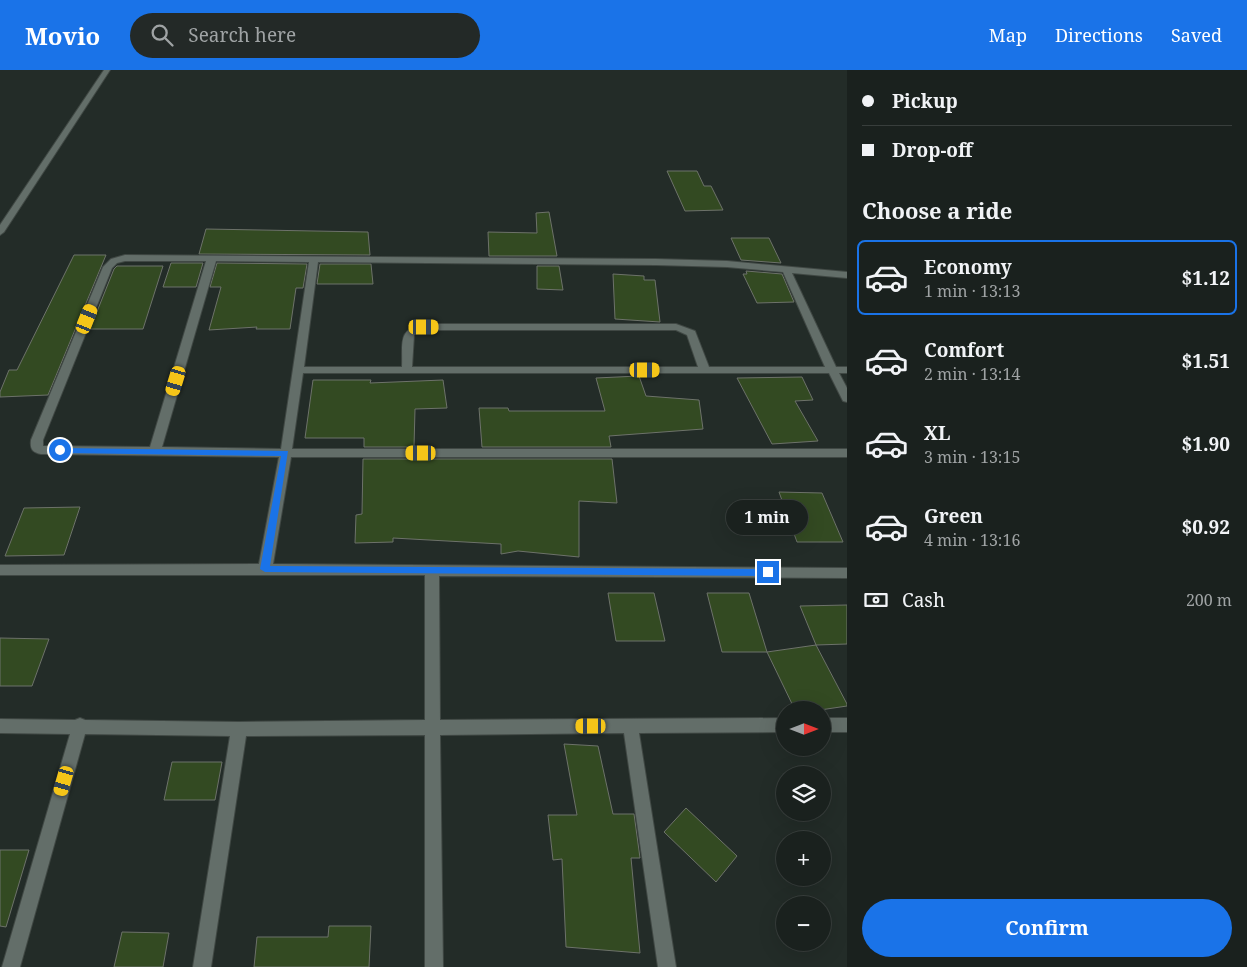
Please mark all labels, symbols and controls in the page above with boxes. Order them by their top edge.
search box [130,13,480,58]
text: Movio [25,19,100,52]
icon: search [148,21,176,49]
text: Search here [188,22,296,48]
text: Map [989,23,1027,47]
text: Directions [1055,23,1143,47]
text: Saved [1171,23,1222,47]
text: Pickup [892,88,958,114]
text: Drop-off [892,137,972,163]
text: Choose a ride [862,195,1012,225]
text: Economy [924,254,1012,280]
icon: car [864,255,909,300]
text: $1.12 [1181,265,1230,291]
text: 1 min · 13:13 [924,280,1020,302]
car [74,302,99,336]
car [409,320,439,335]
text: Comfort [924,337,1004,363]
icon: car [864,338,909,383]
text: $1.51 [1181,348,1230,374]
car [630,363,660,378]
text: 2 min · 13:14 [924,363,1020,385]
car [164,364,187,398]
text: XL [924,420,950,446]
icon: car [864,421,909,466]
text: $1.90 [1181,431,1230,457]
route start [49,439,71,461]
car [406,446,436,461]
text: 3 min · 13:15 [924,446,1020,468]
callout: 1 min [727,500,809,534]
text: Green [924,503,983,529]
icon: car [864,504,909,549]
text: 1 min [744,506,790,528]
text: $0.92 [1181,514,1230,540]
text: 4 min · 13:16 [924,529,1020,551]
route end [757,561,779,583]
icon: cash [862,586,890,614]
text: Cash [902,587,945,613]
text: 200 m [1186,589,1232,611]
north arrow [776,701,831,756]
map controls [776,701,831,951]
car [576,719,606,734]
car [52,765,75,797]
button: layers [776,766,831,821]
button: + [776,831,831,886]
button: − [776,896,831,951]
button: Confirm [862,899,1232,957]

